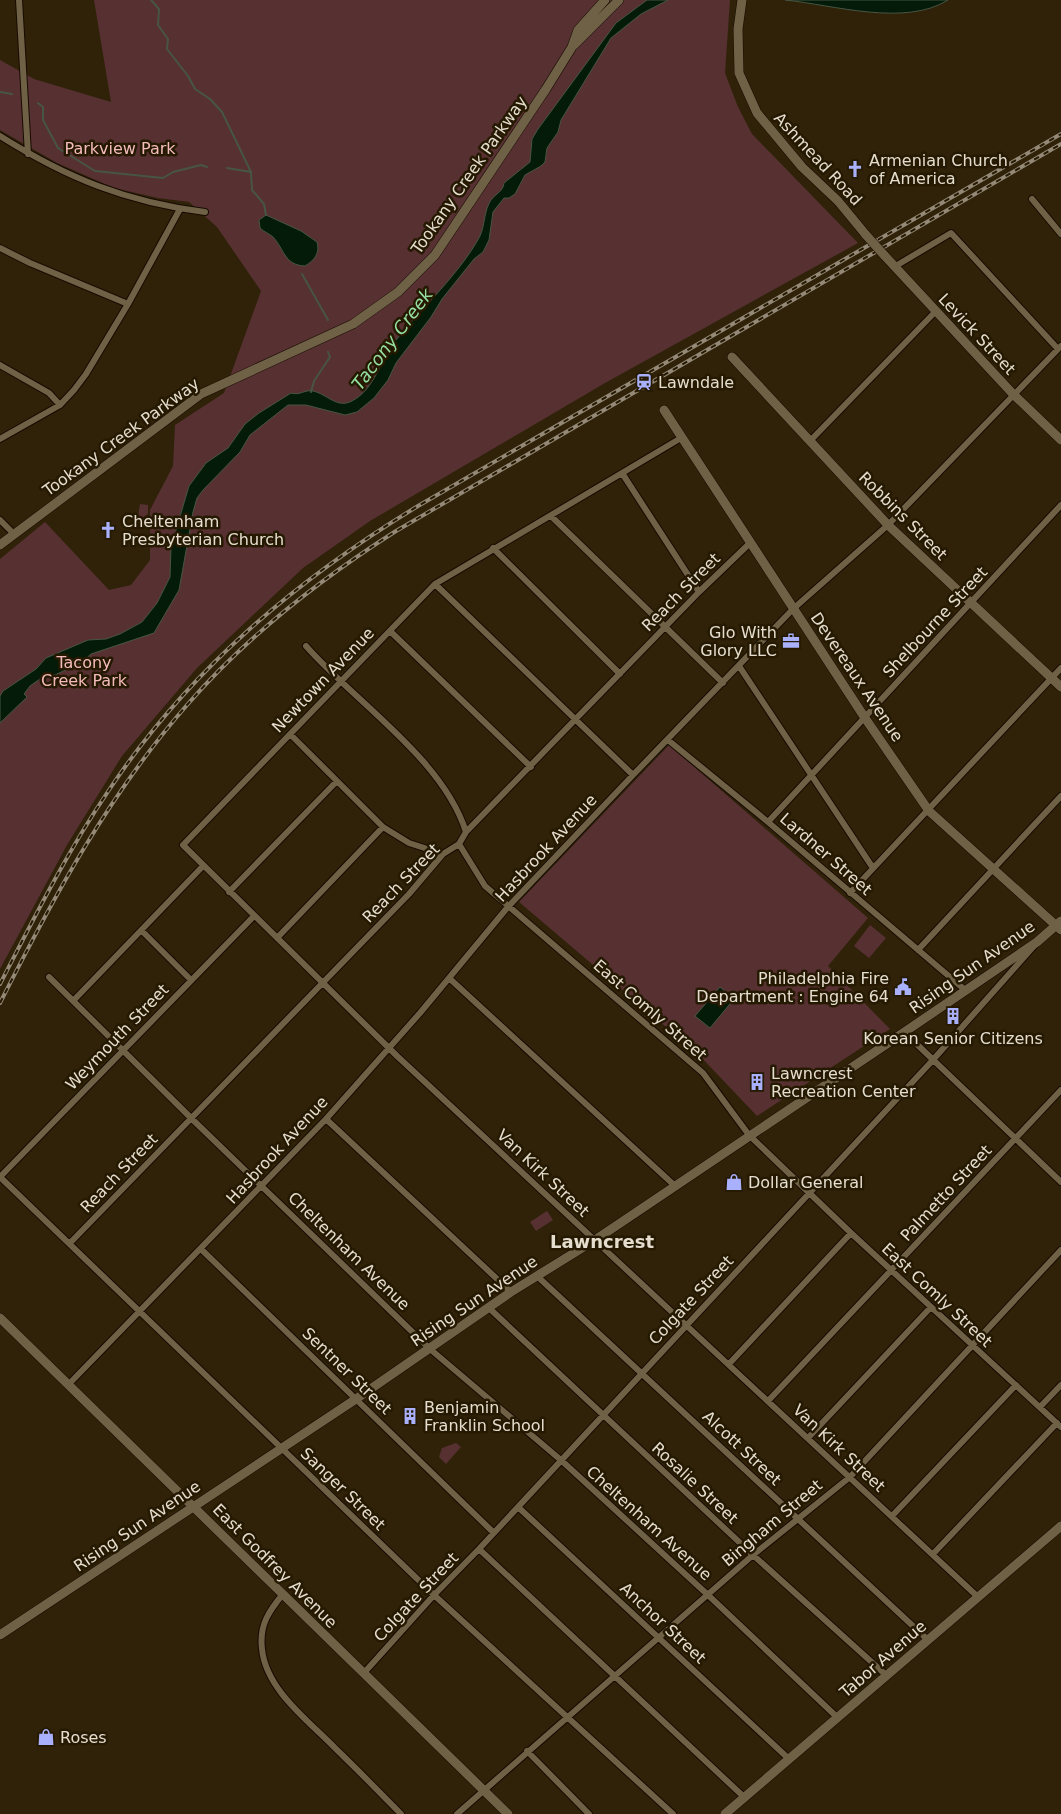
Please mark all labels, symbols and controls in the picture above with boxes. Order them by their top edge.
street label: Tookany Creek Parkway [407,92,531,258]
street label: Ashmead Road [770,109,866,209]
park label: Parkview Park [64,139,176,158]
place label: Armenian Church of America [869,151,1008,188]
church icon: Armenian Church of America [845,159,865,179]
water label: Tacony Creek [347,283,438,394]
street label: Levick Street [935,289,1019,379]
station icon: Lawndale [634,372,654,392]
place label: Lawndale [658,373,734,392]
street label: Tookany Creek Parkway [38,374,203,501]
street label: Robbins Street [855,468,951,564]
place label: Cheltenham Presbyterian Church [122,512,284,549]
church icon: Cheltenham Presbyterian Church [98,520,118,540]
street label: Reach Street [638,549,724,635]
street label: Shelbourne Street [879,563,991,681]
street label: Devereaux Avenue [807,609,907,745]
place label: Glo With Glory LLC [700,623,777,660]
street label: Newtown Avenue [268,624,378,736]
office icon: Glo With Glory LLC [781,631,801,651]
park label: Tacony Creek Park [41,653,128,690]
street label: Hasbrook Avenue [491,790,601,906]
street label: Lardner Street [776,809,876,899]
street label: Reach Street [358,839,444,927]
street label: Rising Sun Avenue [906,917,1038,1017]
street label: East Comly Street [590,956,710,1064]
place label: Philadelphia Fire Department : Engine 64 [696,969,889,1006]
public building icon: Philadelphia Fire Department : Engine 64 [893,977,913,997]
street label: Weymouth Street [62,980,172,1094]
building icon: Korean Senior Citizens [943,1006,963,1026]
place label: Korean Senior Citizens [863,1029,1043,1048]
place label: Lawncrest Recreation Center [771,1064,916,1101]
building icon: Lawncrest Recreation Center [747,1072,767,1092]
street label: Hasbrook Avenue [222,1092,332,1208]
street label: Van Kirk Street [493,1125,593,1221]
street label: Reach Street [76,1129,162,1217]
street label: Palmetto Street [897,1141,995,1245]
shop icon: Dollar General [724,1172,744,1192]
place label: Dollar General [748,1173,864,1192]
street label: Cheltenham Avenue [284,1188,414,1314]
district label: Lawncrest [550,1231,654,1252]
street label: East Comly Street [878,1239,996,1351]
street label: Colgate Street [645,1251,737,1349]
street label: Rising Sun Avenue [407,1252,541,1350]
street label: Sentner Street [298,1324,396,1418]
place label: Benjamin Franklin School [424,1398,545,1435]
street label: Van Kirk Street [789,1400,889,1496]
building icon: Benjamin Franklin School [400,1406,420,1426]
street label: Alcott Street [699,1407,785,1489]
street label: Rosalie Street [648,1438,742,1528]
street label: Sanger Street [297,1444,389,1534]
street label: Cheltenham Avenue [582,1462,716,1584]
street label: Bingham Street [718,1476,826,1570]
street label: Rising Sun Avenue [70,1477,204,1575]
street label: East Godfrey Avenue [209,1500,341,1632]
street label: Colgate Street [370,1548,462,1646]
street label: Anchor Street [616,1579,710,1667]
street label: Tabor Avenue [835,1616,930,1702]
shop icon: Roses [36,1727,56,1747]
place label: Roses [60,1728,107,1747]

